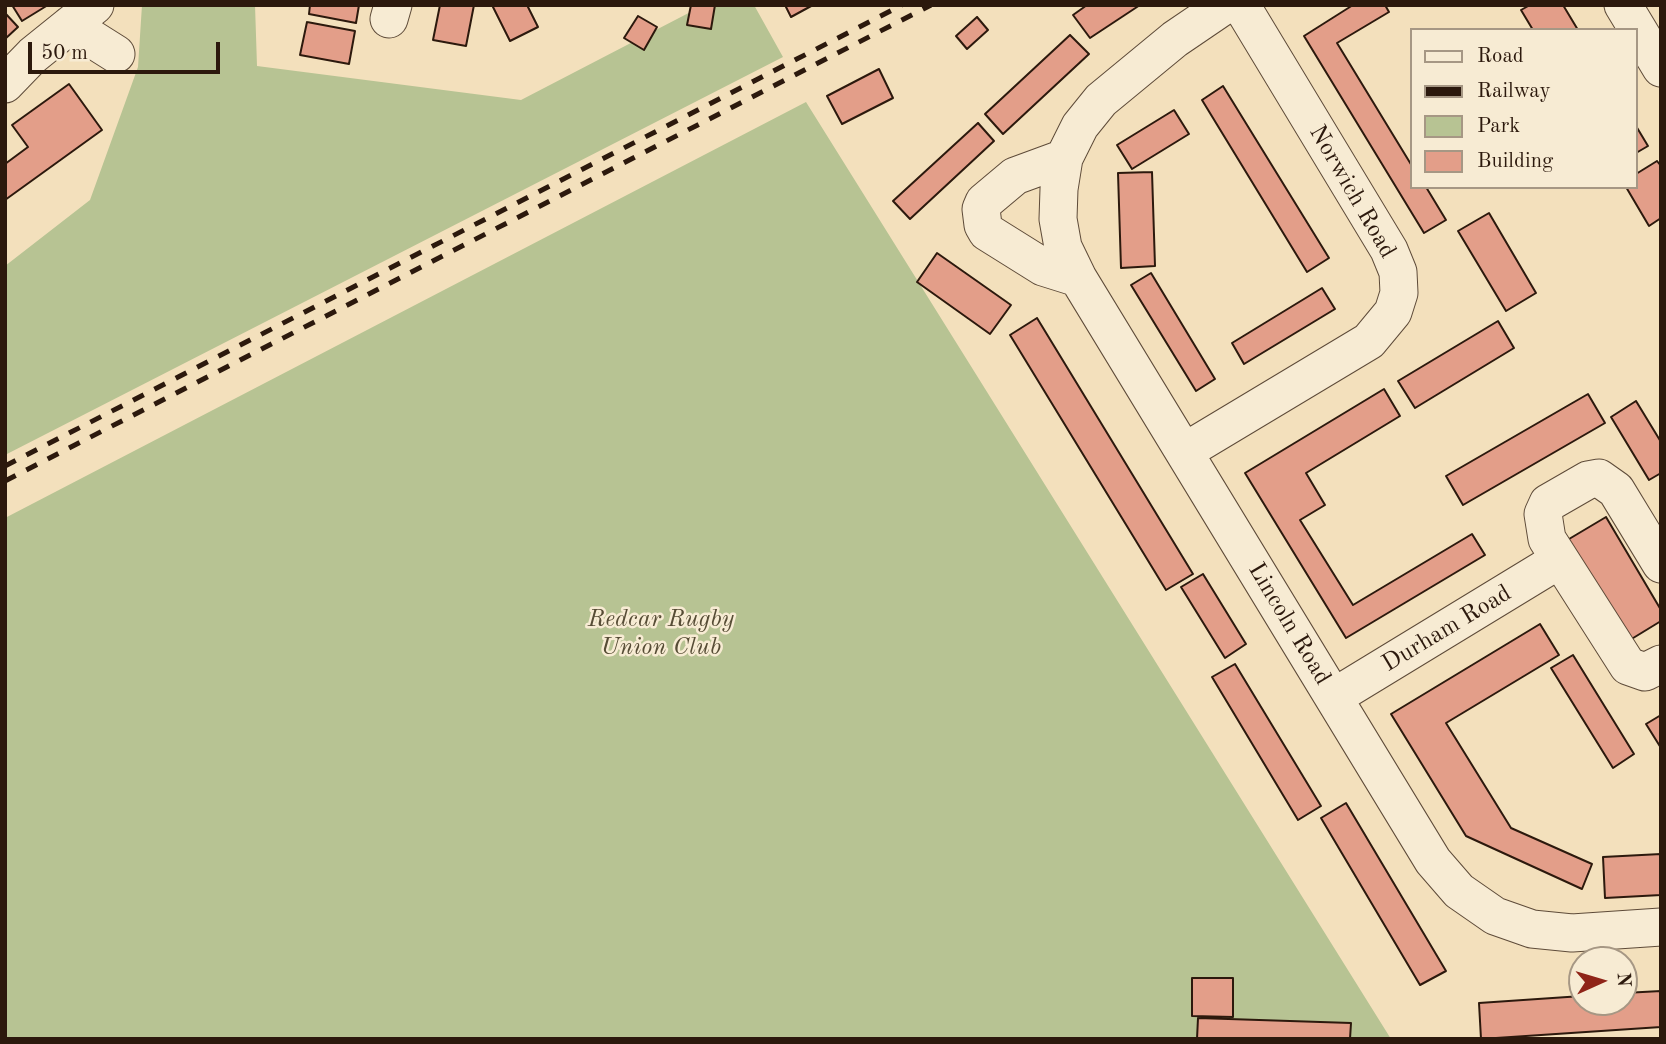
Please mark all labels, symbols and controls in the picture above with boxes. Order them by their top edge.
scale bar [32,28,224,72]
legend [1410,28,1638,189]
text: 50 m [41,43,88,64]
text: Road [1477,46,1524,67]
text: Railway [1477,81,1551,102]
text: Park [1477,116,1520,137]
street label: Norwich Road [1302,120,1402,264]
text: Building [1477,151,1553,172]
street label: Lincoln Road [1241,558,1337,690]
street label: Durham Road [1377,579,1517,679]
park label: Redcar Rugby Union Club [588,606,734,662]
north arrow [1568,946,1638,1016]
text: N [1612,972,1632,988]

